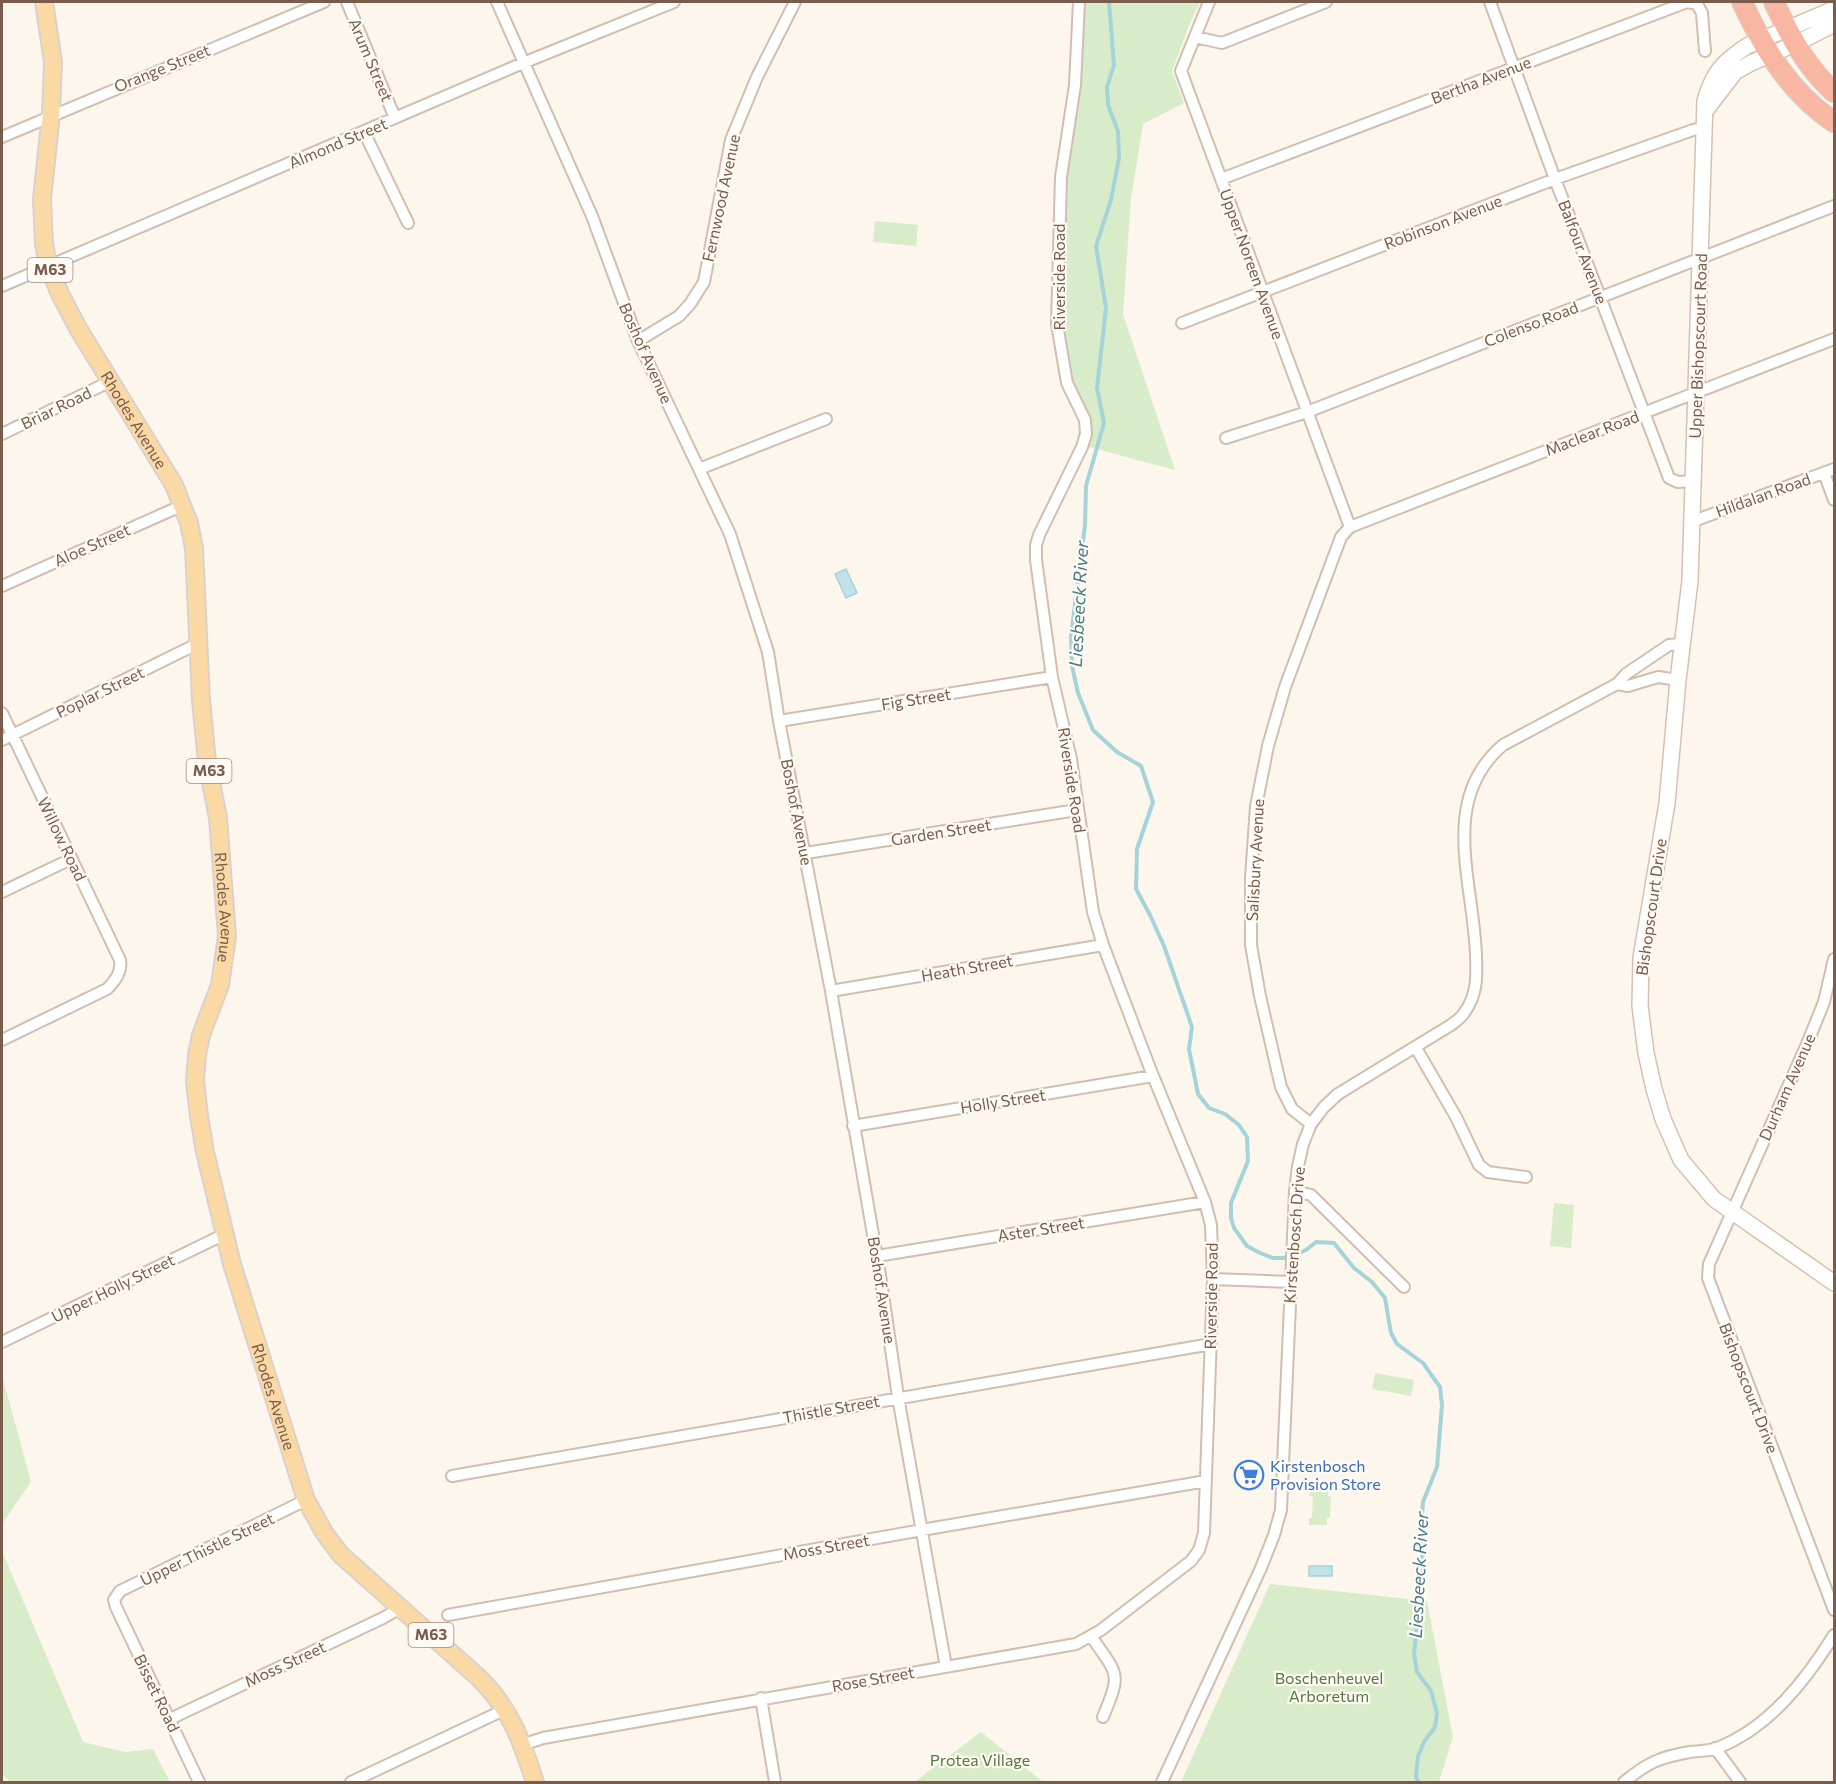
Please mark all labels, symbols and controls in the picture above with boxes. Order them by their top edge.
street label: Arum Street [345,15,398,105]
street label: Orange Street [111,39,213,95]
street label: Bertha Avenue [1428,52,1534,107]
street label: Almond Street [286,113,390,172]
street label: Fernwood Avenue [698,132,743,263]
street label: Upper Noreen Avenue [1216,186,1289,342]
street label: Robinson Avenue [1381,190,1505,253]
street label: Balfour Avenue [1555,197,1612,307]
street label: Riverside Road [1049,224,1068,330]
street label: Upper Bishopscourt Road [1685,253,1710,439]
road number: M63 [28,258,72,282]
street label: Colenso Road [1481,297,1581,350]
street label: Boshof Avenue [616,299,677,406]
street label: Rhodes Avenue [97,367,172,472]
street label: Briar Road [17,382,94,433]
street label: Maclear Road [1542,406,1642,459]
street label: Hildalan Road [1713,469,1813,521]
street label: Aloe Street [51,519,133,570]
water label: Liesbeeck River [1064,539,1092,668]
street label: Poplar Street [53,662,147,721]
street label: Fig Street [880,684,953,713]
street label: Riverside Road [1055,726,1090,834]
street label: Boshof Avenue [778,757,817,867]
road number: M63 [186,759,232,783]
street label: Willow Road [34,794,91,884]
street label: Salisbury Avenue [1242,798,1267,922]
street label: Garden Street [889,814,993,849]
street label: Bishopscourt Drive [1631,837,1670,977]
street label: Rhodes Avenue [212,851,237,964]
street label: Heath Street [920,950,1015,985]
street label: Durham Avenue [1754,1030,1819,1143]
street label: Holly Street [959,1084,1047,1117]
street label: Kirstenbosch Drive [1279,1166,1308,1304]
street label: Aster Street [996,1212,1086,1245]
street label: Boshof Avenue [865,1235,900,1345]
street label: Riverside Road [1200,1242,1221,1350]
street label: Upper Holly Street [48,1249,178,1326]
street label: Bishopscourt Drive [1716,1320,1783,1456]
street label: Rhodes Avenue [248,1341,300,1452]
street label: Thistle Street [781,1391,881,1426]
place label: Kirstenbosch Provision Store [1270,1456,1381,1493]
supermarket icon: Kirstenbosch Provision Store [1233,1459,1265,1491]
street label: Upper Thistle Street [137,1508,277,1589]
water label: Liesbeeck River [1404,1510,1432,1639]
street label: Moss Street [781,1529,871,1563]
road number: M63 [408,1623,454,1647]
street label: Moss Street [241,1636,329,1691]
street label: Bisset Road [130,1651,184,1735]
street label: Rose Street [830,1662,916,1695]
park label: Boschenheuvel Arboretum [1275,1668,1383,1705]
park label: Protea Village [930,1750,1030,1769]

